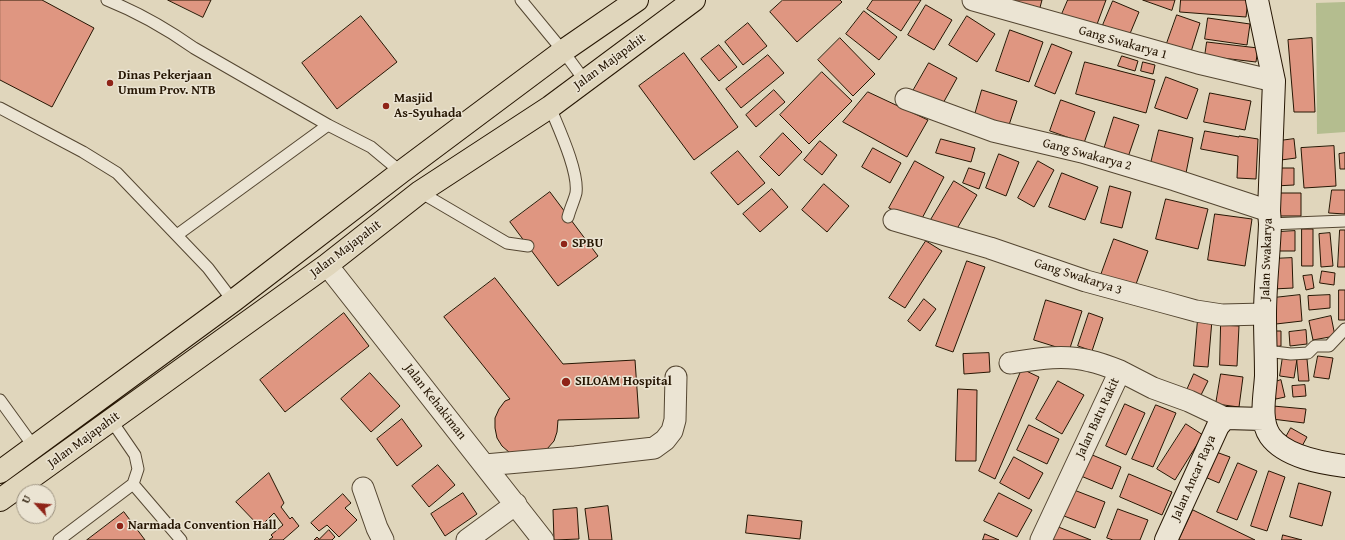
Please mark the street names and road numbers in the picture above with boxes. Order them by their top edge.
street label: Gang Swakarya 1 [1077,23,1169,63]
street label: Jalan Majapahit [571,31,649,93]
street label: Gang Swakarya 2 [1041,136,1133,174]
street label: Jalan Majapahit [307,217,385,281]
street label: Jalan Swakarya [1258,218,1276,300]
street label: Gang Swakarya 3 [1032,255,1124,299]
street label: Jalan Kehakiman [401,361,469,443]
street label: Jalan Batu Rakit [1073,375,1123,461]
street label: Jalan Majapahit [45,409,123,471]
street label: Jalan Ancar Raya [1168,433,1220,523]

